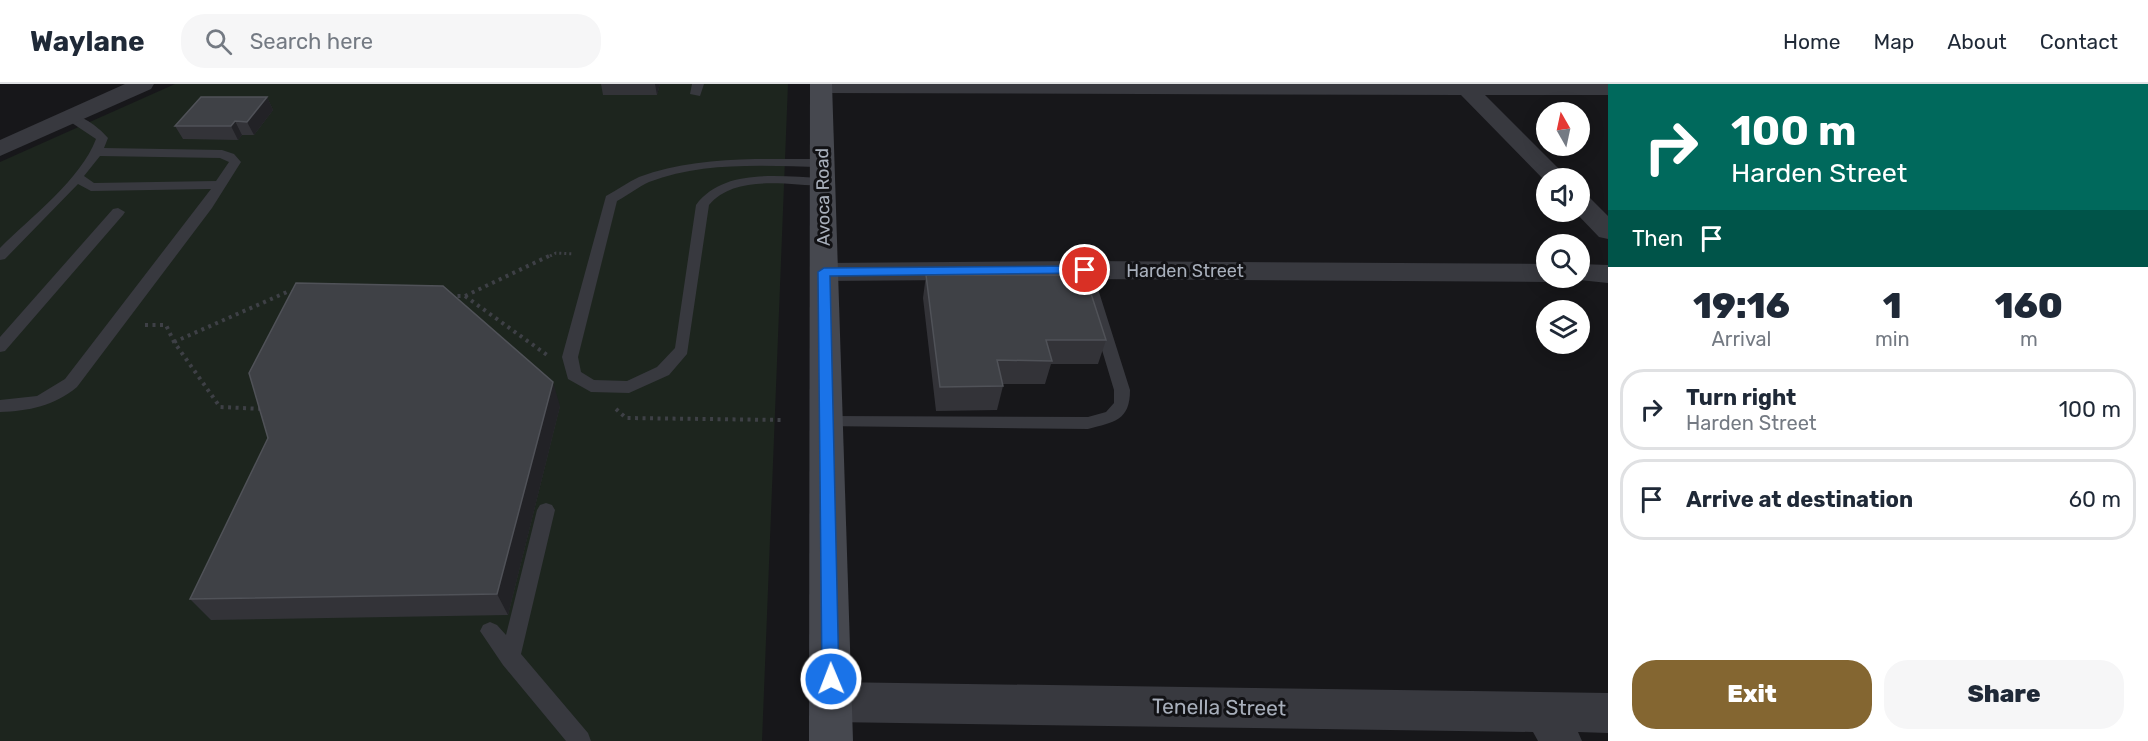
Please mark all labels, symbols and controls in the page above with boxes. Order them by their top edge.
search box [181,14,601,68]
text: Waylane [30,25,145,58]
icon: search [202,25,235,58]
text: Search here [250,28,373,55]
text: Home [1783,29,1840,54]
text: Map [1873,29,1914,54]
text: About [1947,29,2007,54]
text: Contact [2040,29,2118,54]
north arrow [1536,102,1590,156]
map controls [1536,102,1590,354]
text: 100 m [1731,106,1856,156]
icon: right [1632,108,1710,186]
street label: Avoca Road [811,148,835,246]
text: Harden Street [1731,157,1907,189]
button: sound [1536,168,1590,222]
icon: arrive [1695,222,1728,255]
text: Then [1632,225,1683,252]
button: search [1536,234,1590,288]
pin [1059,244,1110,295]
icon: arrive [1068,253,1101,286]
street label: Harden Street [1126,260,1244,282]
text: 19:16 [1693,284,1790,327]
text: 1 [1883,284,1902,327]
text: 160 [1995,284,2063,327]
button: layers [1536,300,1590,354]
text: Arrival [1711,327,1771,351]
text: min [1875,327,1910,351]
text: m [2020,327,2038,351]
text: Turn right [1686,384,1796,411]
icon: right [1635,393,1668,426]
text: 100 m [2059,396,2121,423]
text: Harden Street [1686,411,1817,435]
icon: arrive [1635,483,1668,516]
text: Arrive at destination [1686,486,1913,513]
text: 60 m [2069,486,2121,513]
position arrow [799,647,863,711]
button: Exit [1632,660,1872,729]
button: Share [1884,660,2124,729]
street label: Tenella Street [1152,693,1286,721]

